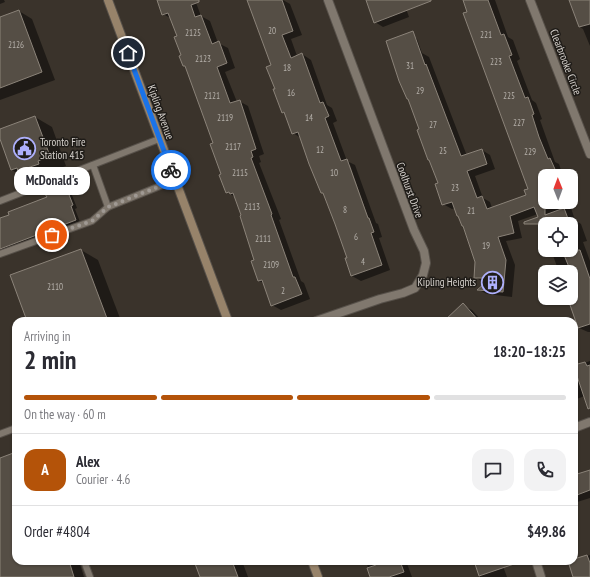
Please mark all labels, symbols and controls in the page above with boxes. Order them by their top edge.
house number: 20 [268,25,276,36]
house number: 2125 [185,27,201,38]
street label: Clearbrooke Circle [547,27,585,97]
house number: 221 [480,29,492,40]
pin [111,36,145,70]
house number: 2126 [8,39,24,50]
icon: home [117,42,139,64]
house number: 2123 [195,53,211,64]
house number: 223 [490,56,502,67]
house number: 31 [406,60,414,71]
house number: 18 [283,62,291,73]
street label: Kipling Avenue [145,83,177,142]
house number: 29 [416,85,424,96]
house number: 16 [287,87,295,98]
house number: 2121 [204,90,220,101]
house number: 225 [503,90,515,101]
house number: 2119 [217,112,233,123]
house number: 14 [305,112,313,123]
house number: 227 [513,117,525,128]
house number: 27 [429,119,437,130]
public building icon: Toronto Fire Station 415 [12,135,38,161]
place label: Toronto Fire Station 415 [40,135,86,162]
house number: 2117 [225,141,241,152]
house number: 12 [316,144,324,155]
house number: 25 [439,145,447,156]
house number: 229 [524,146,536,157]
courier [151,150,191,190]
icon: bike [160,159,182,181]
street label: Coolhurst Drive [393,160,427,220]
callout: McDonald's [14,167,90,195]
house number: 2115 [232,167,248,178]
house number: 10 [330,167,338,178]
north arrow [538,169,578,209]
map controls [538,169,578,305]
text: McDonald's [26,172,78,189]
house number: 23 [451,182,459,193]
house number: 2113 [244,201,260,212]
house number: 8 [343,204,347,215]
house number: 21 [467,205,475,216]
button: locate [538,217,578,257]
pin [35,218,69,252]
icon: bag [41,224,63,246]
house number: 6 [354,231,358,242]
house number: 2111 [255,233,271,244]
house number: 19 [482,240,490,251]
house number: 4 [361,256,365,267]
house number: 2109 [263,259,279,270]
button: layers [538,265,578,305]
building icon: Kipling Heights [479,269,505,295]
place label: Kipling Heights [417,275,476,289]
house number: 2110 [47,281,63,292]
house number: 2 [281,285,285,296]
text: Arriving in [24,328,71,345]
text: 18:20–18:25 [493,342,566,361]
text: 2 min [24,343,77,376]
text: On the way · 60 m [24,406,106,423]
button: chat [472,449,514,491]
button: phone [524,449,566,491]
text: Alex [76,452,100,471]
text: A [41,460,49,479]
text: Courier · 4.6 [76,471,130,488]
text: Order #4804 [24,522,90,541]
text: $49.86 [527,522,566,541]

